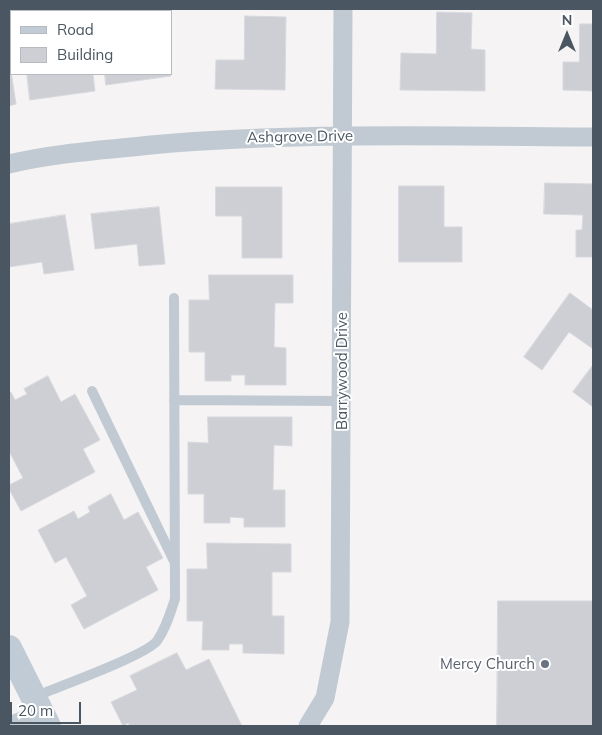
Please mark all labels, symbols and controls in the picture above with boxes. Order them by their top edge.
legend [10,10,172,75]
north arrow [542,10,592,60]
text: N [562,11,572,29]
text: Road [57,20,94,39]
text: Building [57,45,113,64]
street label: Ashgrove Drive [247,127,353,147]
street label: Barrywood Drive [333,312,351,430]
place label: Mercy Church [440,655,535,673]
marker: Mercy Church [539,658,551,670]
scale bar [12,692,84,724]
text: 20 m [18,701,53,720]

